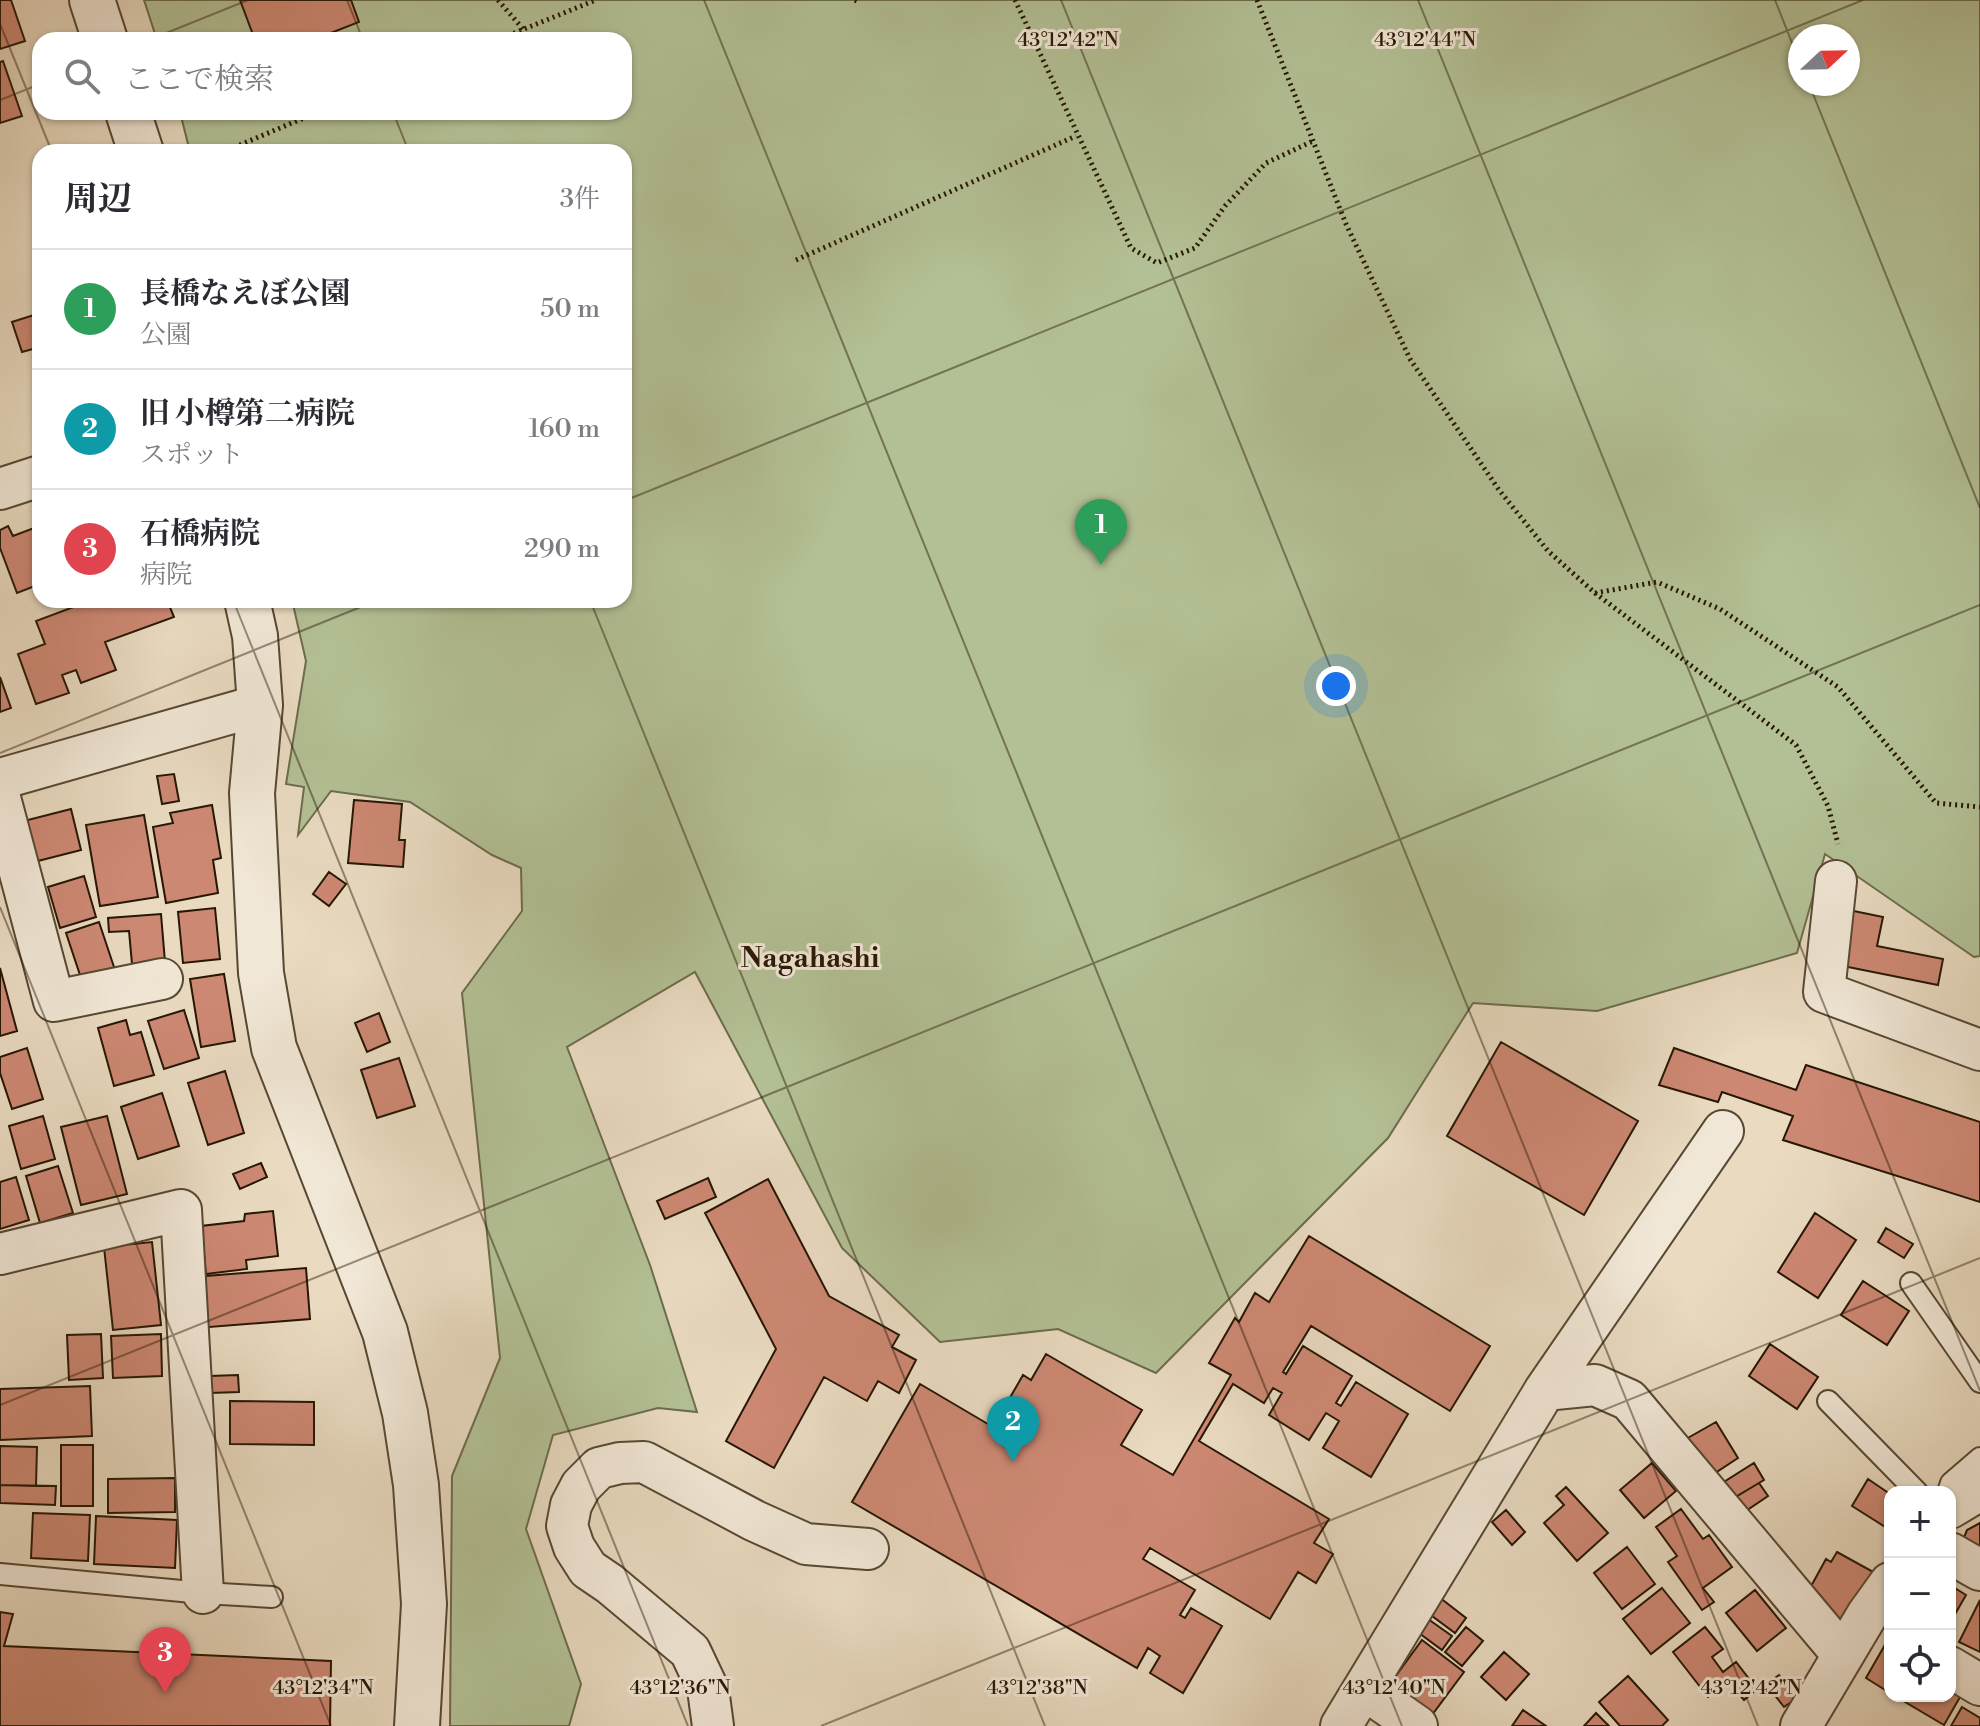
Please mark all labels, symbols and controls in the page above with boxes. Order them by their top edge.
north arrow [1788,24,1860,96]
text: 43°12'42"N [1017,28,1119,53]
text: 43°12'44"N [1374,28,1476,53]
search box [32,32,632,120]
icon: search [60,54,104,98]
text: ここで検索 [124,61,274,99]
text: 周辺 [64,179,132,221]
text: 3件 [560,183,600,215]
text: 長橋なえぼ公園 [140,275,350,313]
text: 1 [84,293,96,325]
text: 50 m [540,293,600,325]
text: 公園 [140,319,192,351]
text: 旧 小樽第二病院 [140,395,355,433]
text: 2 [82,413,98,445]
text: 160 m [529,413,600,445]
text: スポット [140,439,244,471]
pin: 1 [1075,499,1127,565]
text: 石橋病院 [140,515,260,553]
text: 3 [82,533,98,565]
text: 290 m [524,533,600,565]
text: 病院 [140,559,192,591]
your location [1316,666,1356,706]
district label: Nagahashi [741,941,880,976]
pin: 2 [987,1396,1039,1462]
map controls [1884,1486,1956,1702]
button: + [1884,1486,1956,1558]
button: − [1884,1558,1956,1630]
pin: 3 [139,1627,191,1693]
button: locate [1884,1630,1956,1702]
text: 43°12'34"N [272,1676,374,1701]
text: 43°12'36"N [629,1676,731,1701]
text: 43°12'38"N [986,1676,1088,1701]
text: 43°12'40"N [1342,1676,1446,1701]
text: 43°12'42"N [1700,1676,1802,1701]

